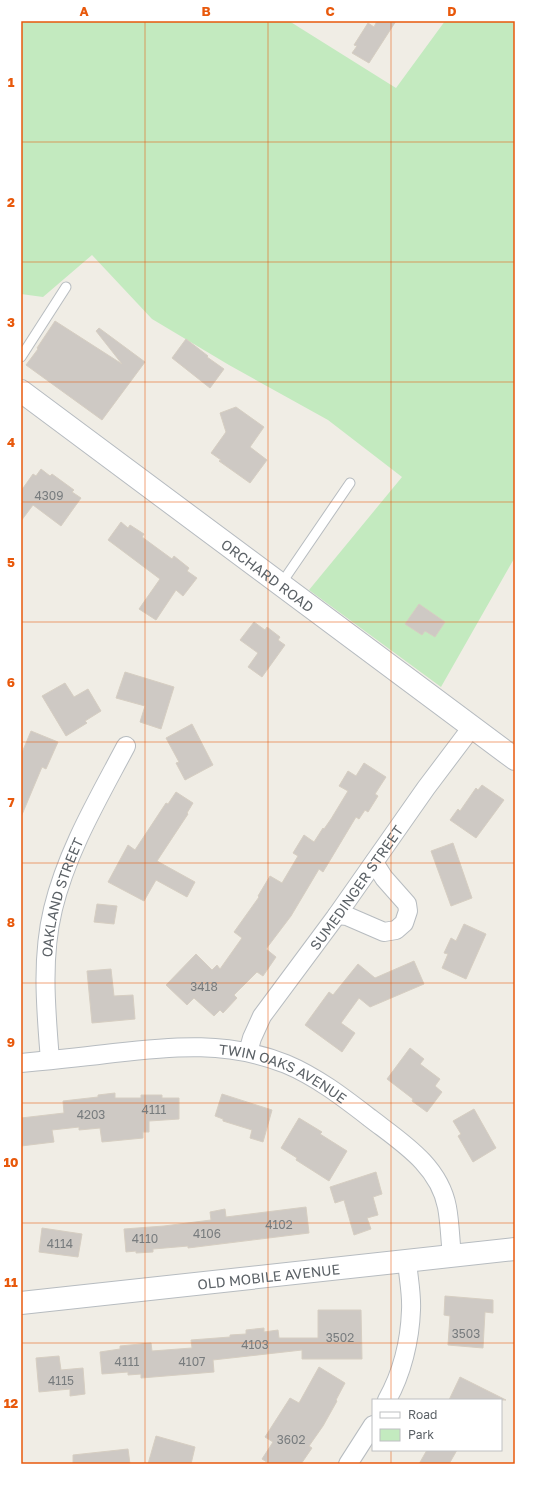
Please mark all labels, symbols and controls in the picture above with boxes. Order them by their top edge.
text: A [79,3,89,19]
text: B [201,3,211,19]
text: C [325,3,335,19]
text: D [447,3,457,19]
text: 1 [8,74,15,90]
text: 2 [7,194,15,210]
text: 3 [7,314,15,330]
text: 4 [7,434,15,450]
house number: 4309 [34,488,64,503]
street label: ORCHARD ROAD [218,535,318,615]
text: 5 [7,554,15,570]
text: 6 [7,674,15,690]
text: 7 [7,794,15,810]
street label: SUMEDINGER STREET [306,821,406,953]
street label: OAKLAND STREET [38,834,86,958]
text: 8 [7,914,15,930]
house number: 3418 [190,979,218,994]
text: 9 [7,1034,15,1050]
street label: TWIN OAKS AVENUE [218,1040,350,1106]
house number: 4111 [142,1102,167,1117]
house number: 4203 [77,1107,105,1122]
text: 10 [3,1154,19,1170]
house number: 4102 [265,1217,293,1232]
house number: 4106 [193,1226,221,1241]
house number: 4110 [132,1231,158,1246]
house number: 4114 [47,1236,73,1251]
street label: OLD MOBILE AVENUE [196,1260,341,1292]
text: 11 [4,1274,18,1290]
house number: 3503 [452,1326,480,1341]
house number: 3502 [326,1330,354,1345]
house number: 4103 [241,1337,269,1352]
house number: 4111 [115,1354,140,1369]
house number: 4107 [179,1354,205,1369]
house number: 4115 [48,1373,74,1388]
text: 12 [4,1395,18,1411]
legend [372,1399,502,1451]
text: Road [408,1407,437,1422]
text: Park [408,1427,434,1442]
house number: 3602 [277,1432,305,1447]

